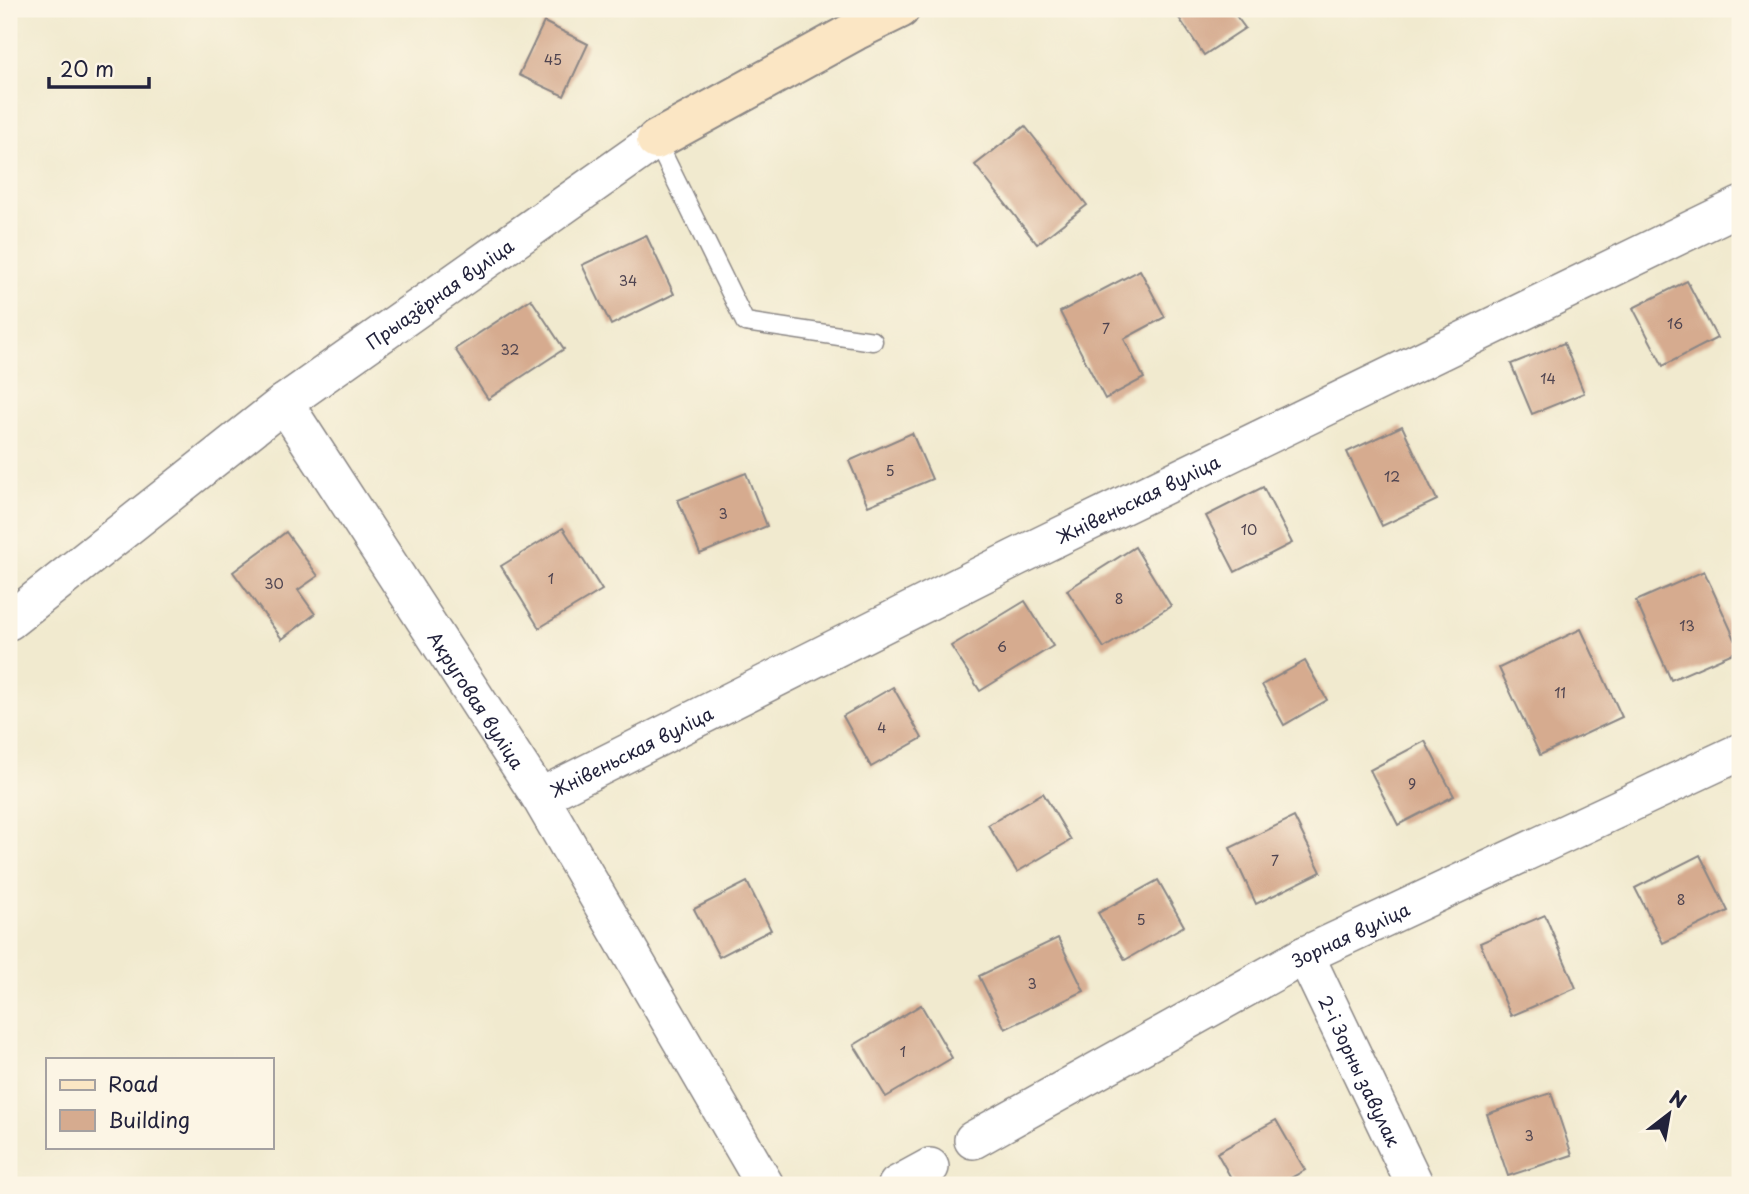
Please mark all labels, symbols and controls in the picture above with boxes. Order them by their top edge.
scale bar [49,46,149,90]
house number: 45 [544,49,562,70]
text: 20 m [60,52,114,84]
street label: Прыазёрная вуліца [360,232,519,355]
house number: 34 [619,270,637,291]
house number: 16 [1667,313,1683,334]
house number: 7 [1102,318,1110,339]
house number: 32 [501,339,519,360]
house number: 14 [1540,368,1556,389]
street label: Жнівеньская вуліца [1051,447,1224,550]
house number: 5 [885,460,895,481]
house number: 12 [1384,466,1400,487]
house number: 3 [718,503,728,524]
house number: 10 [1241,519,1257,540]
house number: 1 [548,568,554,589]
house number: 30 [264,573,284,594]
house number: 8 [1115,588,1123,609]
house number: 13 [1679,615,1695,636]
street label: Акруговая вуліца [422,626,532,774]
house number: 6 [997,636,1007,657]
house number: 11 [1554,682,1566,703]
street label: Жнівеньская вуліца [545,699,717,804]
house number: 4 [877,717,887,738]
house number: 9 [1408,773,1416,794]
house number: 7 [1271,850,1279,871]
house number: 8 [1677,889,1685,910]
street label: Зорная вуліца [1286,895,1414,974]
house number: 5 [1136,909,1146,930]
house number: 3 [1027,973,1037,994]
street label: 2-і Зорны завулак [1312,990,1408,1151]
house number: 1 [900,1041,906,1062]
legend [46,1058,273,1148]
text: Road [108,1067,159,1099]
north arrow [1634,1078,1704,1148]
text: N [1665,1083,1692,1114]
text: Building [108,1103,190,1135]
house number: 3 [1524,1125,1534,1146]

